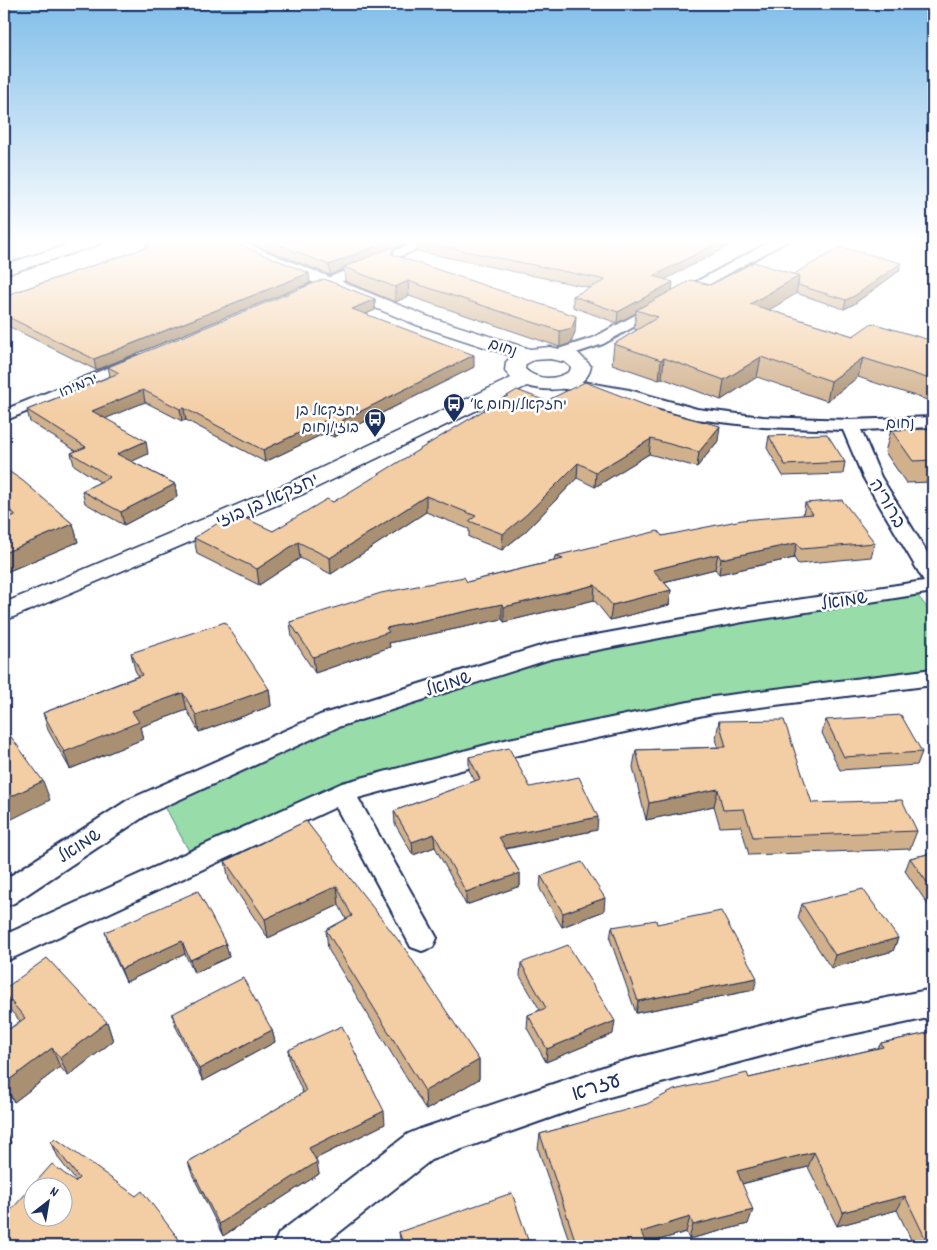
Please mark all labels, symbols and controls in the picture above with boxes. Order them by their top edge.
street label: נחום [485,334,519,364]
street label: ירמיהו [56,369,102,405]
bus stop icon: יחזקאל/נחום א׳ [442,392,466,423]
place label: יחזקאל/נחום א׳ [470,395,567,417]
place label: יחזקאל בן בוזי/נחום [295,401,359,440]
bus stop icon: יחזקאל בן בוזי/נחום [363,407,387,438]
street label: נחום [885,414,915,436]
street label: יחזקאל בן בוזי [213,469,323,536]
street label: ברוריה [862,475,910,534]
street label: שמואל [819,586,870,619]
street label: שמואל [422,666,475,705]
street label: שמואל [54,824,107,871]
street label: עזרא [568,1067,625,1111]
north arrow [22,1178,72,1228]
text: N [46,1182,62,1203]

